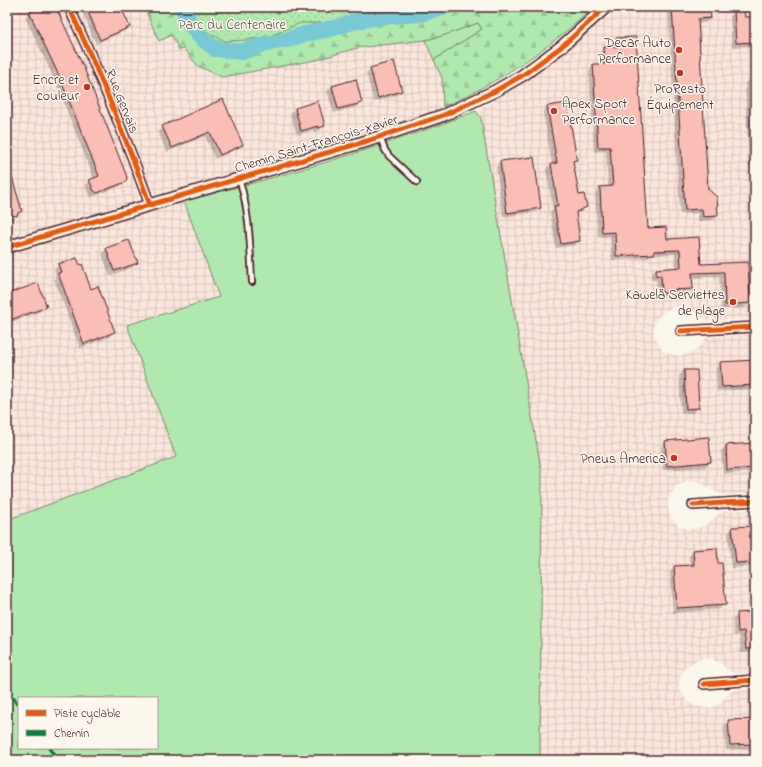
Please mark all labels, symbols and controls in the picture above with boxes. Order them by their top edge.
park label: Parc du Centenaire [178,15,287,36]
place label: Decar Auto Performance [598,33,672,70]
marker: Decar Auto Performance [674,45,684,55]
street label: Rue Gervais [99,66,144,137]
marker: ProResto Équipement [675,68,685,78]
place label: Encre et couleur [32,70,80,107]
place label: ProResto Équipement [646,79,714,116]
marker: Encre et couleur [82,82,92,92]
place label: Apex Sport Performance [562,94,636,131]
marker: Apex Sport Performance [549,106,559,116]
street label: Chemin Saint-François-Xavier [232,109,401,179]
place label: Kawelä Serviettes de plage [626,285,726,323]
marker: Kawelä Serviettes de plage [728,297,738,307]
place label: Pneus America [581,449,666,470]
marker: Pneus America [669,453,679,463]
legend [18,697,158,749]
text: Piste cyclable [54,705,121,724]
text: Chemin [54,725,89,743]

